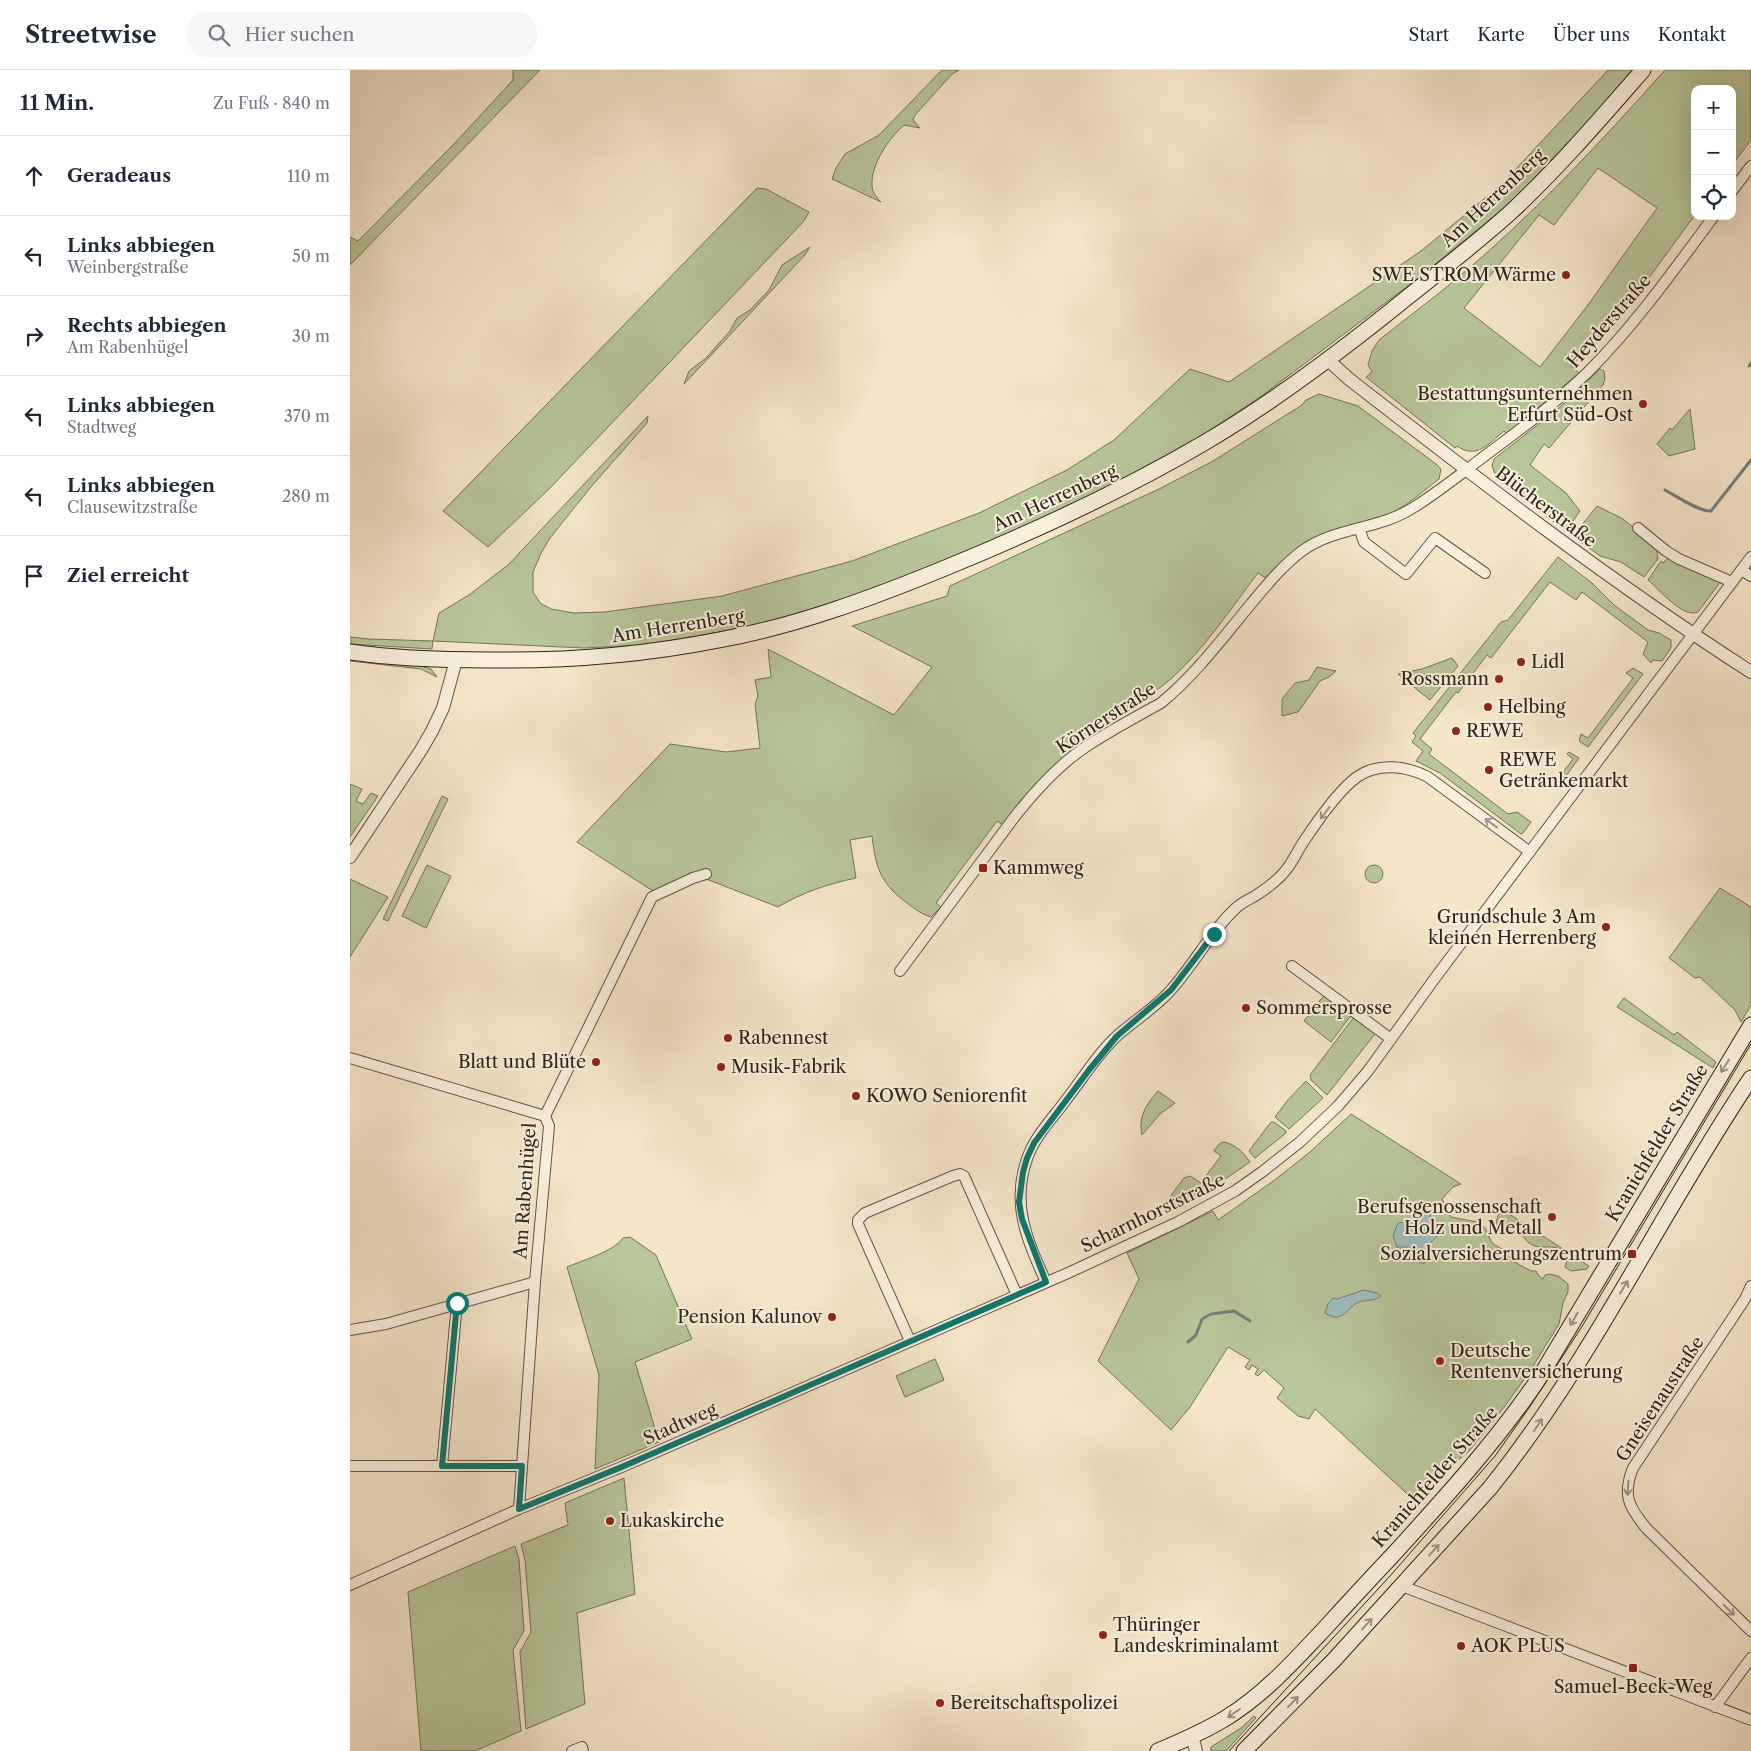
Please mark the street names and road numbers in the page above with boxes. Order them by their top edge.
street label: Am Herrenberg [1436,144,1550,252]
street label: Heyderstraße [1562,270,1656,372]
street label: Am Herrenberg [989,459,1121,537]
street label: Blücherstraße [1491,462,1601,552]
street label: Am Herrenberg [609,605,746,648]
street label: Körnerstraße [1052,678,1160,758]
street label: Kranichfelder Straße [1601,1060,1713,1226]
street label: Am Rabenhügel [509,1122,541,1261]
street label: Scharnhorststraße [1077,1169,1229,1257]
street label: Gneisenaustraße [1611,1332,1709,1466]
street label: Stadtweg [640,1398,721,1450]
street label: Kranichfelder Straße [1368,1402,1502,1552]

